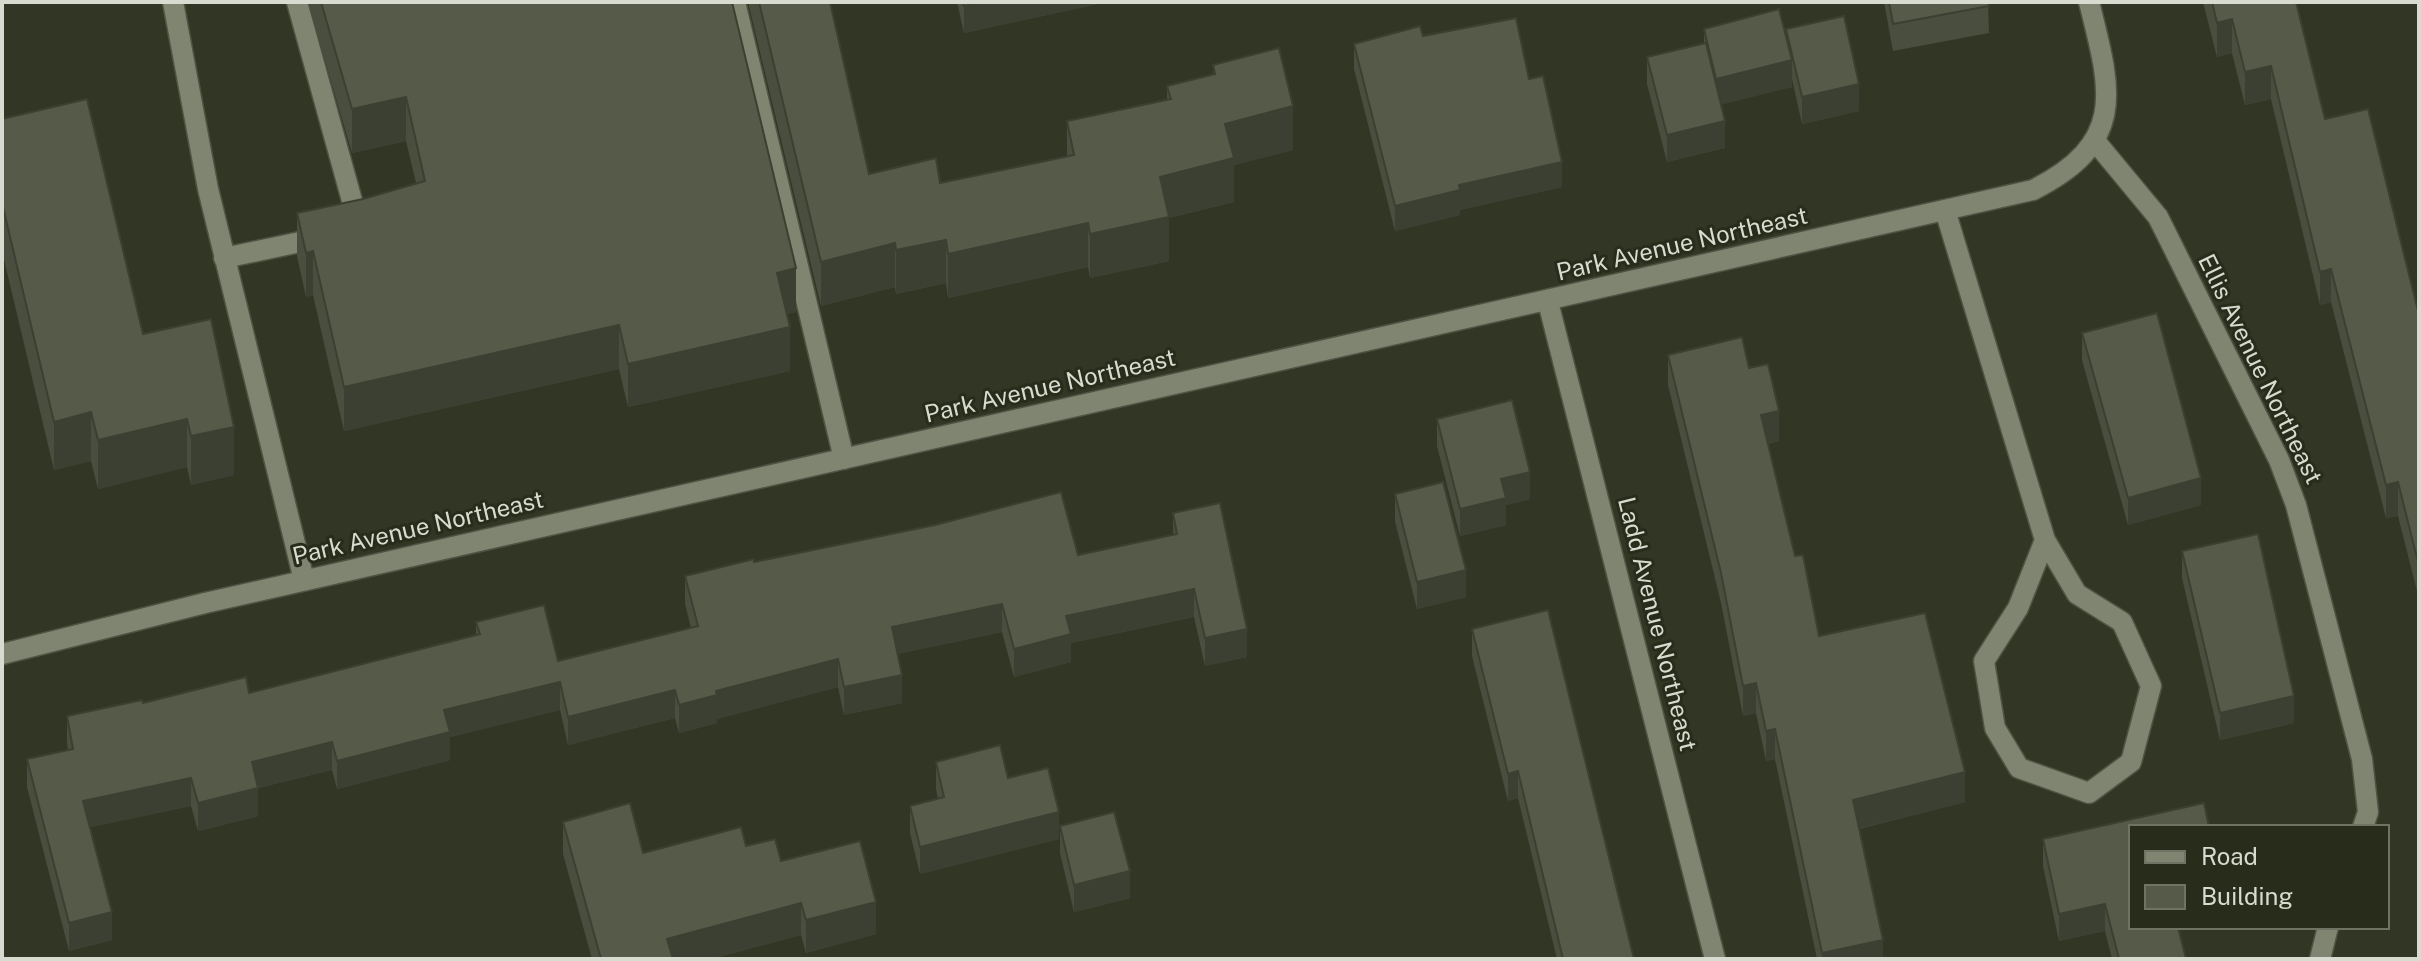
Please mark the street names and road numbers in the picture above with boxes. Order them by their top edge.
street label: Park Avenue Northeast [1554,201,1810,286]
street label: Ellis Avenue Northeast [2193,249,2329,488]
street label: Park Avenue Northeast [922,343,1178,428]
street label: Park Avenue Northeast [290,485,546,570]
street label: Ladd Avenue Northeast [1613,494,1703,754]

